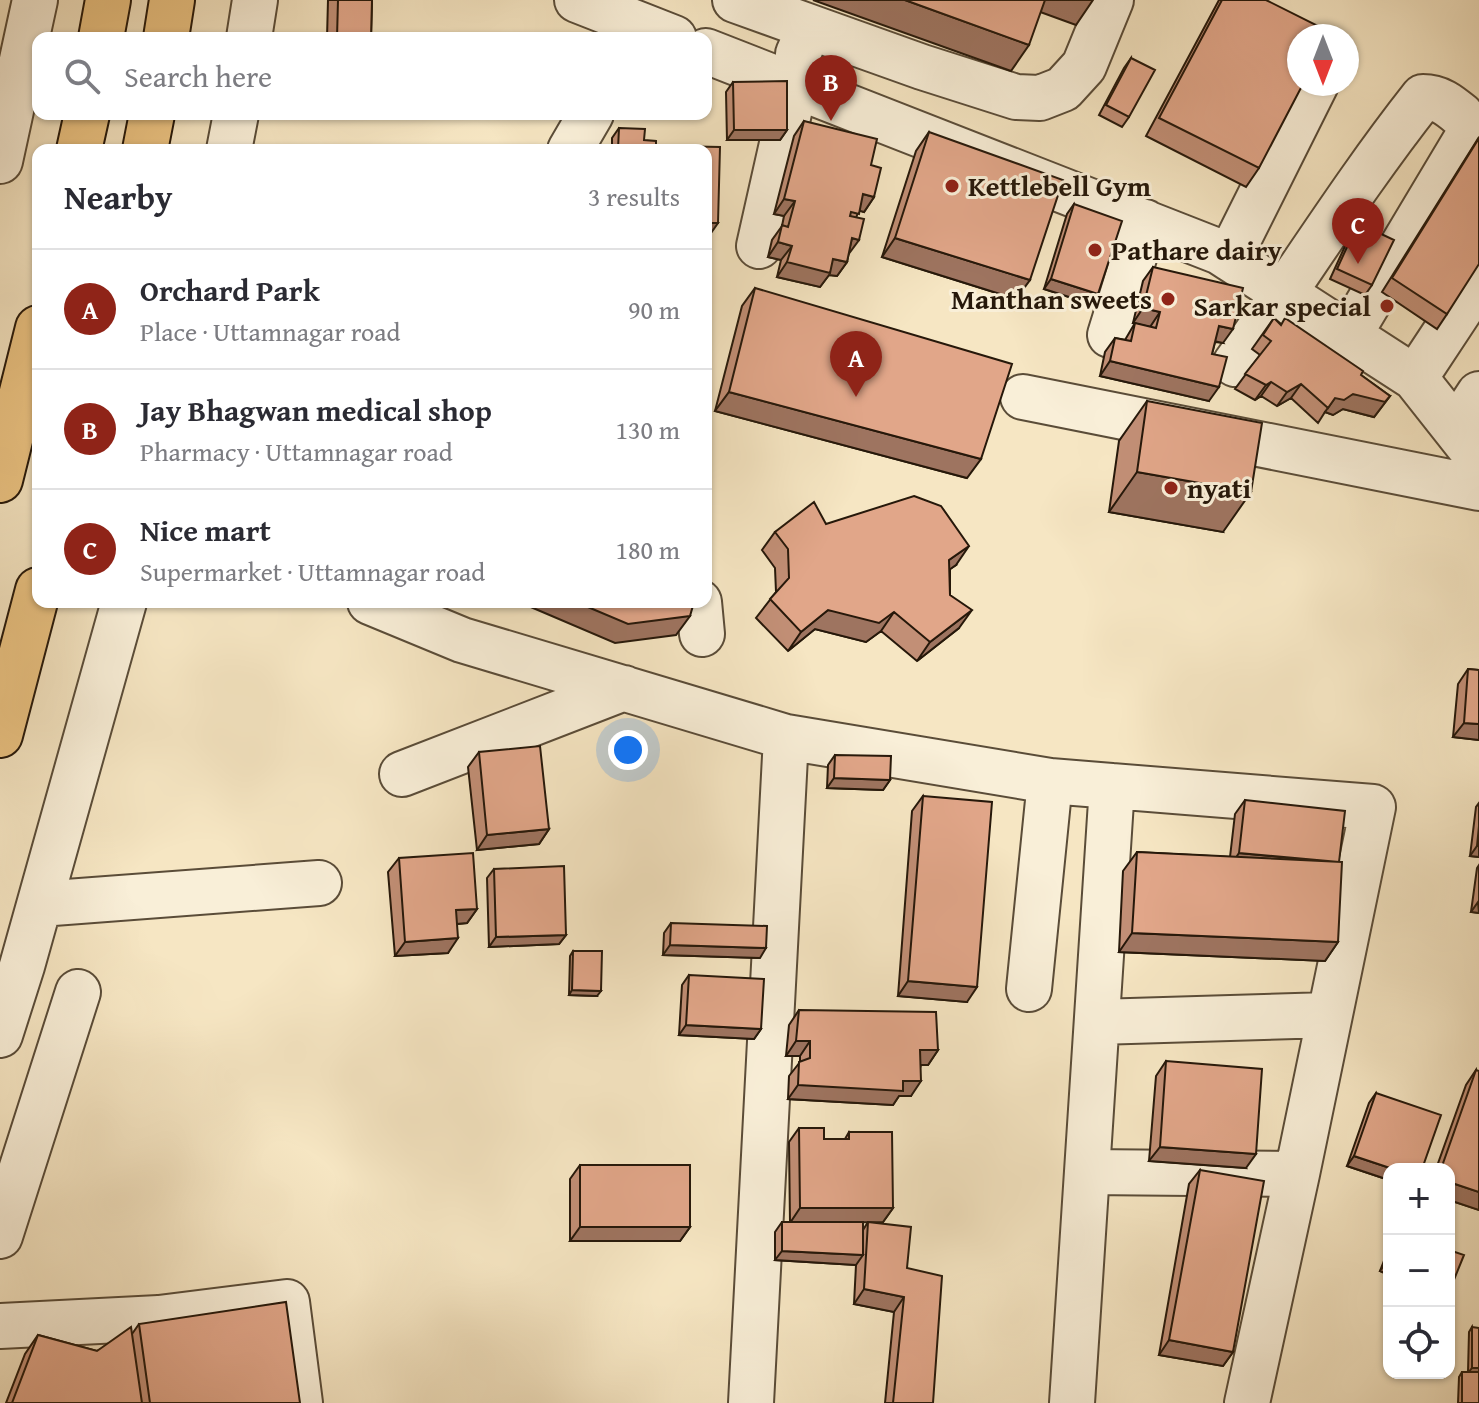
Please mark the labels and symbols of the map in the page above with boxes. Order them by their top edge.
north arrow [1287,24,1359,96]
pin: B [805,55,857,121]
place label: Kettlebell Gym [968,165,1151,206]
marker: Kettlebell Gym [943,177,961,195]
pin: C [1332,198,1384,264]
place label: Pathare dairy [1111,229,1282,270]
marker: Pathare dairy [1086,241,1104,259]
place label: Manthan sweets [951,278,1152,319]
place label: Sarkar special [1193,285,1371,326]
marker: Manthan sweets [1159,290,1177,308]
marker: Sarkar special [1378,297,1396,315]
pin: A [830,331,882,397]
place label: nyati [1187,467,1251,508]
marker: nyati [1162,479,1180,497]
your location [608,730,648,770]

